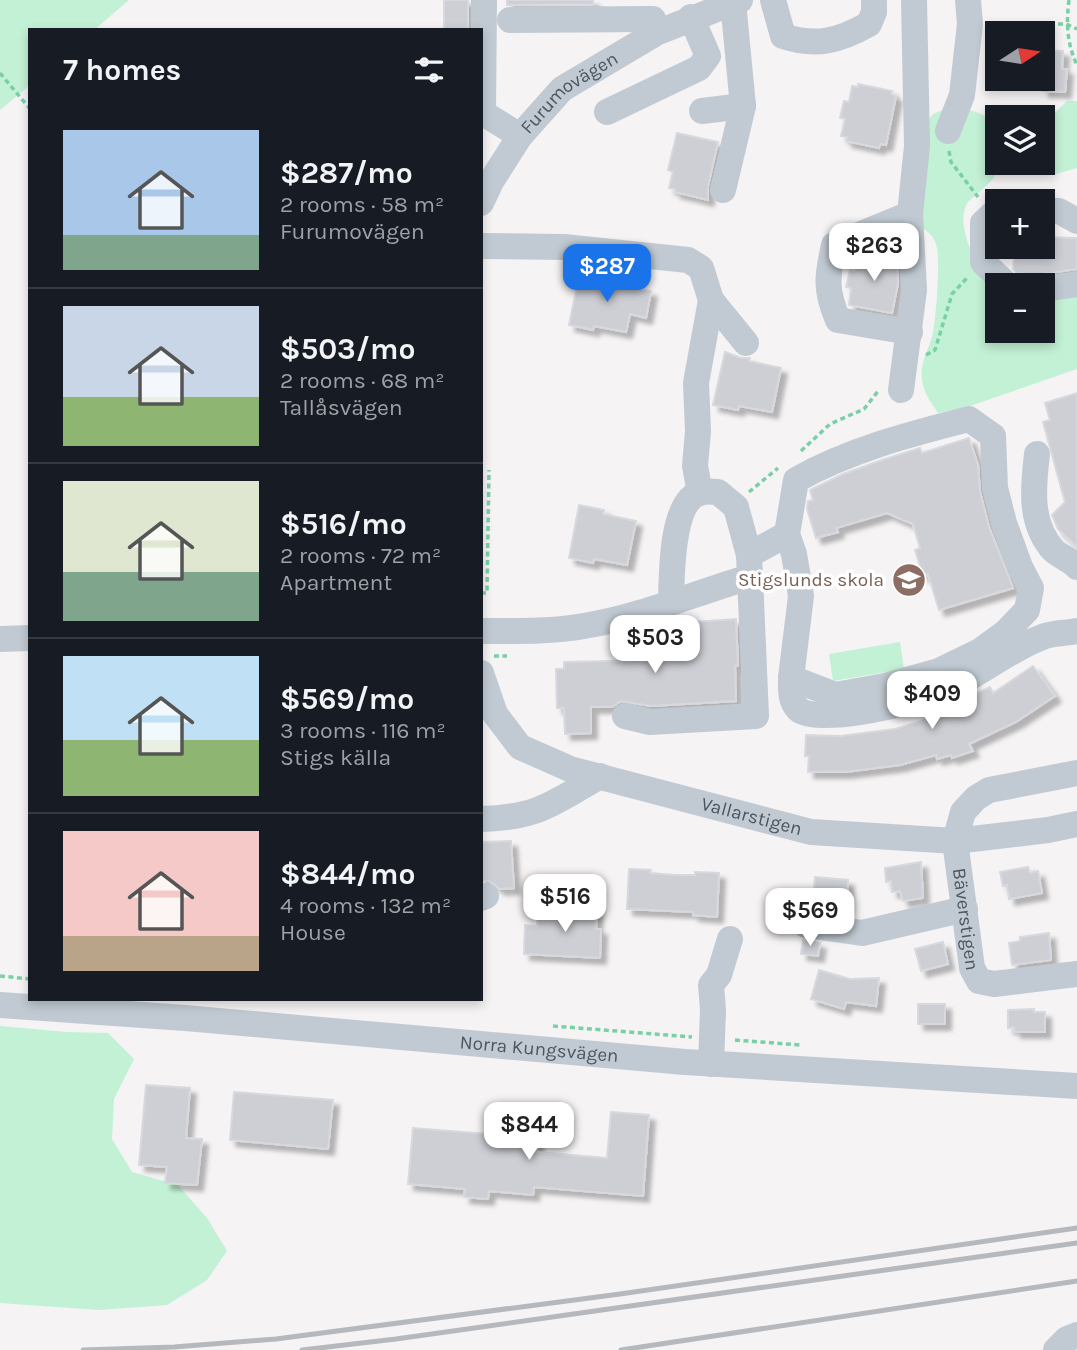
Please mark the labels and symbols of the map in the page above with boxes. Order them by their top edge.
north arrow [985,21,1055,91]
street label: Furumovägen [516,47,622,138]
pin: $263 [833,224,915,283]
pin: $287 [566,244,648,304]
school or university icon: Stigslunds skola [890,561,928,599]
place label: Stigslunds skola [738,569,884,591]
pin: $503 [614,616,696,675]
pin: $409 [891,672,973,731]
street label: Vallarstigen [699,793,804,840]
street label: Bäverstigen [948,867,983,972]
pin: $516 [524,874,606,934]
pin: $569 [769,888,851,948]
street label: Norra Kungsvägen [459,1031,620,1067]
pin: $844 [488,1102,570,1162]

